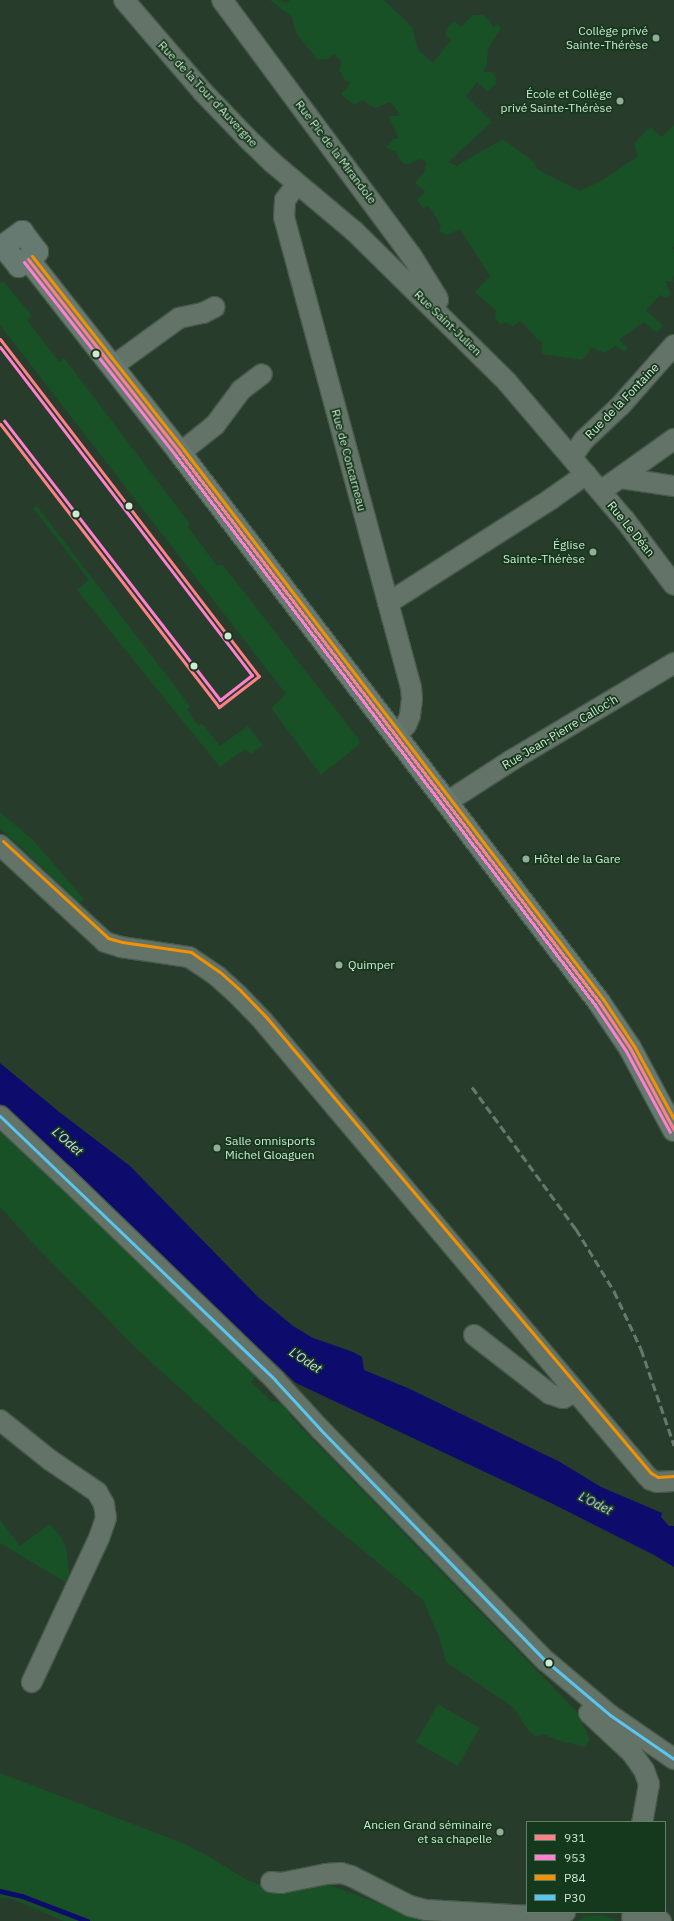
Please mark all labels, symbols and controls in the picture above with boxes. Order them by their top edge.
place label: Collège privé Sainte-Thérèse [566,24,648,52]
marker: Collège privé Sainte-Thérèse [651,33,661,43]
street label: Rue de la Tour d'Auvergne [155,38,261,150]
place label: École et Collège privé Sainte-Thérèse [501,87,612,115]
marker: École et Collège privé Sainte-Thérèse [615,96,625,106]
street label: Rue Pic de la Mirandole [292,97,380,207]
street label: Rue Saint-Julien [411,287,485,359]
unlabelled marker [91,349,101,359]
street label: Rue de la Fontaine [582,360,662,442]
street label: Rue de Concarneau [328,408,370,512]
street label: Rue Le Déan [604,498,658,560]
unlabelled marker [124,501,134,511]
unlabelled marker [71,509,81,519]
place label: Église Sainte-Thérèse [503,538,585,566]
marker: Église Sainte-Thérèse [588,547,598,557]
unlabelled marker [223,631,233,641]
unlabelled marker [189,661,199,671]
street label: Rue Jean-Pierre Calloc'h [500,692,620,772]
place label: Hôtel de la Gare [534,852,621,866]
marker: Hôtel de la Gare [521,854,531,864]
place label: Quimper [348,958,395,972]
marker: Quimper [333,959,345,971]
water label: L'Odet [49,1125,85,1159]
place label: Salle omnisports Michel Gloaguen [225,1134,315,1162]
marker: Salle omnisports Michel Gloaguen [212,1143,222,1153]
water label: L'Odet [286,1345,324,1377]
water label: L'Odet [576,1489,614,1519]
unlabelled marker [544,1658,554,1668]
place label: Ancien Grand séminaire et sa chapelle [363,1818,492,1846]
legend [526,1821,666,1913]
marker: Ancien Grand séminaire et sa chapelle [495,1827,505,1837]
text: 931 [564,1830,586,1845]
text: 953 [564,1850,586,1865]
text: P84 [564,1870,586,1885]
text: P30 [564,1890,586,1905]

